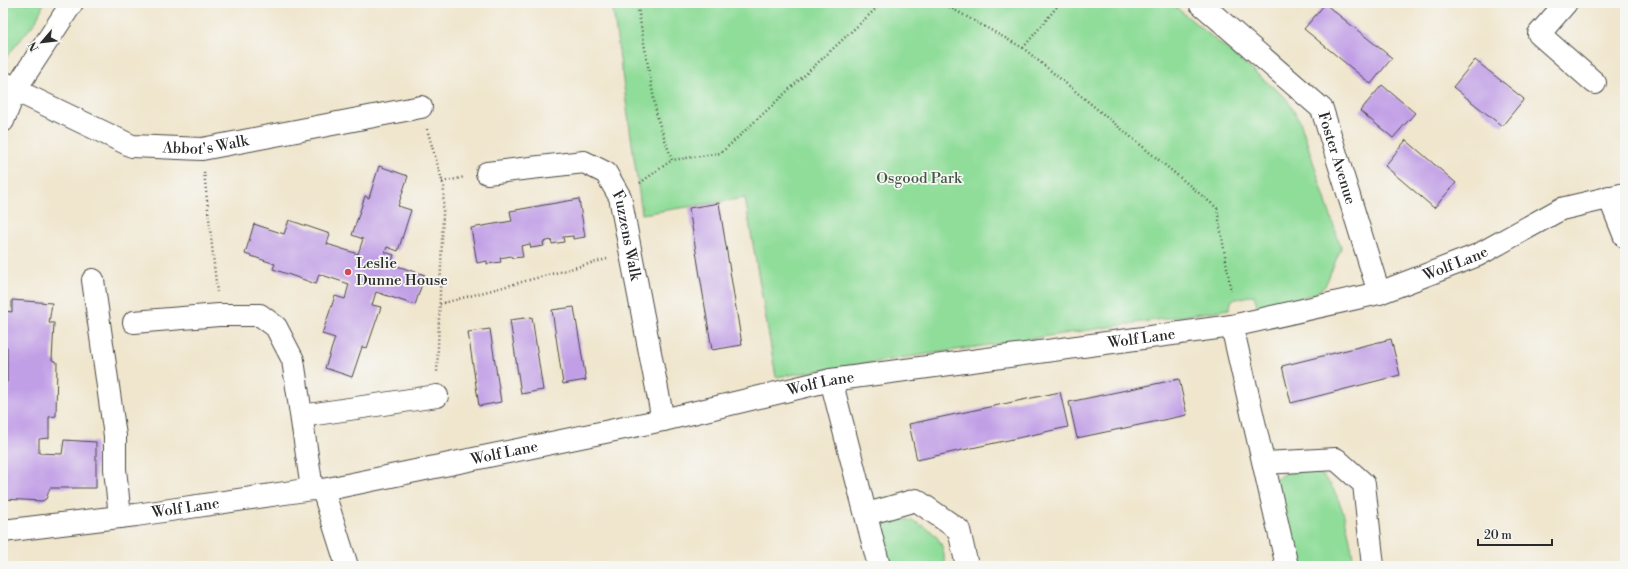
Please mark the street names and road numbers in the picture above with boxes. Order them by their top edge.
street label: Foster Avenue [1314,110,1360,207]
street label: Abbot's Walk [161,131,251,159]
street label: Fuzzens Walk [608,186,646,283]
street label: Wolf Lane [1419,242,1491,285]
street label: Wolf Lane [1105,324,1176,352]
street label: Wolf Lane [784,367,855,400]
street label: Wolf Lane [468,437,540,469]
street label: Wolf Lane [149,493,221,522]

